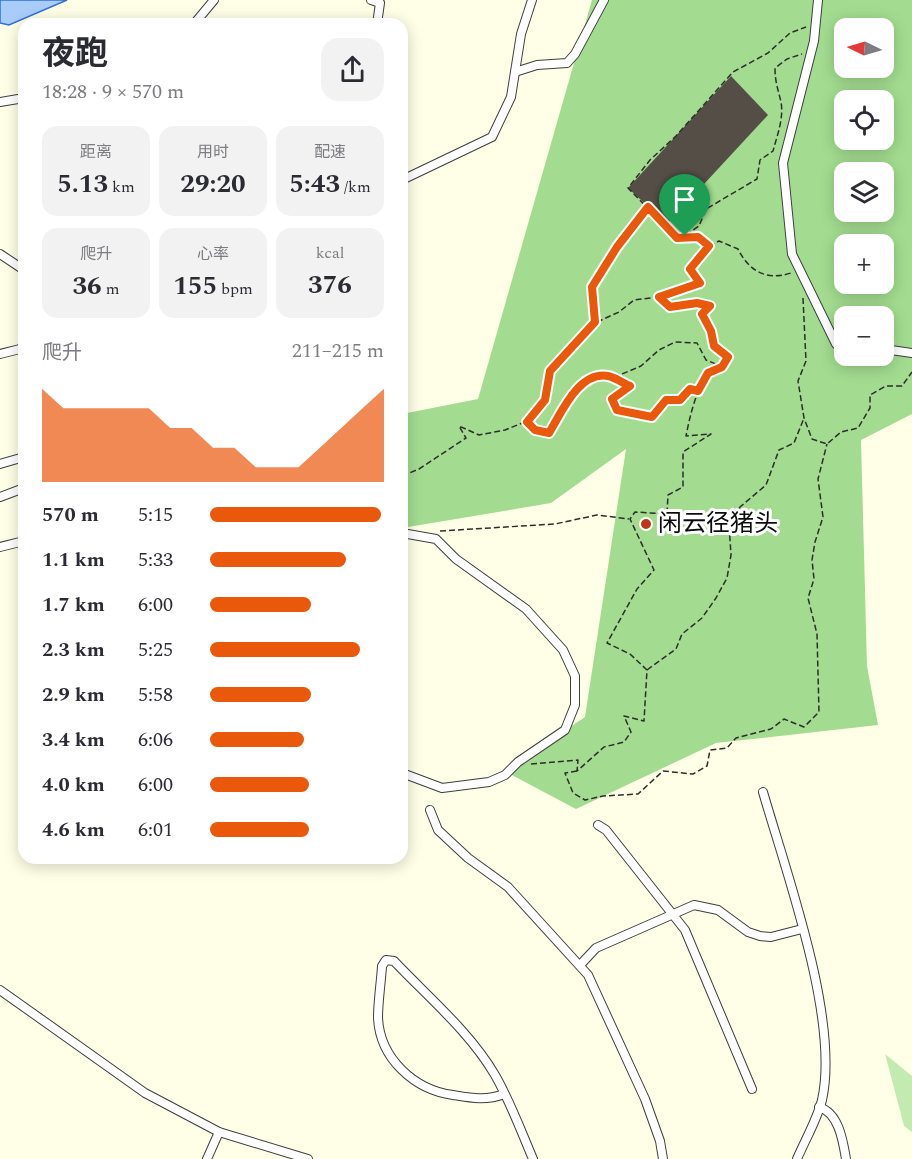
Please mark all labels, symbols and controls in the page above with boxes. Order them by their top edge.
north arrow [834,18,894,78]
map controls [834,18,894,366]
text: 夜跑 [42,29,108,79]
button: share [321,38,384,101]
text: 18:28 · 9 × 570 m [42,77,184,107]
button: locate [834,90,894,150]
text: 距离 [80,140,112,164]
text: 用时 [197,140,229,164]
text: 配速 [314,140,346,164]
button: layers [834,162,894,222]
text: 5.13 [57,164,108,204]
text: 29:20 [180,164,246,204]
text: 5:43 [289,164,340,204]
pin [659,174,710,236]
text: km [108,175,135,199]
text: /km [340,175,371,199]
icon: arrive [668,183,701,216]
button: + [834,234,894,294]
text: kcal [316,241,344,265]
text: 爬升 [80,242,112,266]
text: 心率 [197,242,229,266]
text: 376 [308,265,352,305]
text: 36 [73,266,102,306]
text: 155 [173,266,217,306]
text: m [102,277,119,301]
text: bpm [217,277,253,301]
button: − [834,306,894,366]
text: 211–215 m [292,336,384,366]
text: 爬升 [42,338,82,368]
text: 570 m [42,500,99,530]
text: 5:15 [138,500,173,530]
place label: 闲云径猪头 [658,506,778,542]
marker: 闲云径猪头 [639,517,653,531]
text: 1.1 km [42,545,105,575]
text: 5:33 [138,545,173,575]
text: 1.7 km [42,590,105,620]
text: 6:00 [138,590,173,620]
text: 2.3 km [42,635,105,665]
text: 5:25 [138,635,173,665]
text: 2.9 km [42,680,105,710]
text: 5:58 [138,680,173,710]
text: 3.4 km [42,725,105,755]
text: 6:06 [138,725,173,755]
text: 4.0 km [42,770,105,800]
text: 6:00 [138,770,173,800]
text: 4.6 km [42,815,105,845]
text: 6:01 [138,815,173,845]

